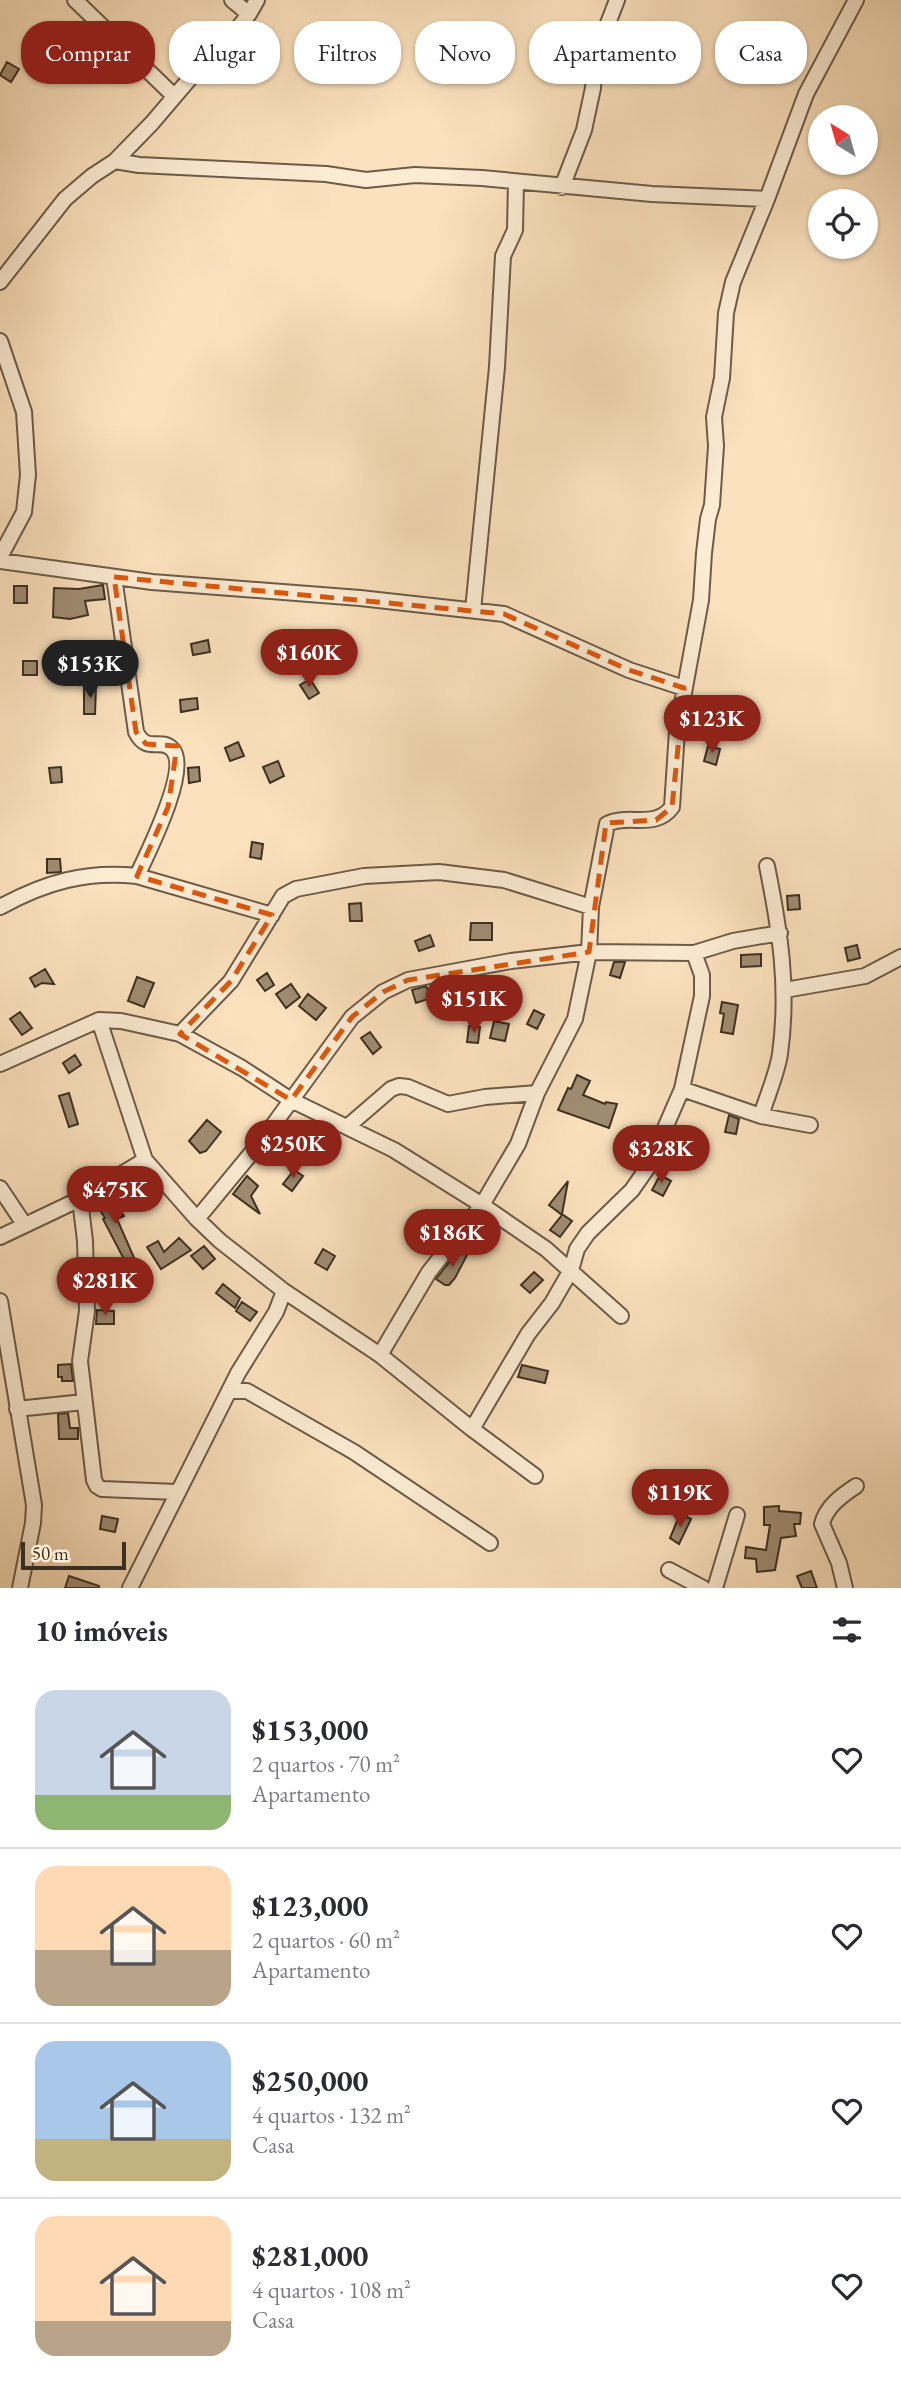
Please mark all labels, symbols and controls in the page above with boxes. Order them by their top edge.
chip: Comprar [21,21,155,84]
chip: Alugar [169,21,280,84]
chip: Filtros [294,21,401,84]
chip: Novo [415,21,515,84]
chip: Apartamento [529,21,701,84]
chip: Casa [715,21,807,84]
north arrow [808,105,878,175]
map controls [808,105,878,259]
button: locate [808,189,878,259]
pin: $160K [260,630,358,689]
text: $160K [277,637,341,667]
pin: $153K [41,640,139,700]
text: $153K [58,648,122,678]
pin: $123K [663,696,761,755]
text: $123K [680,703,744,733]
pin: $151K [425,976,523,1035]
text: $151K [442,983,506,1013]
pin: $250K [244,1120,342,1180]
pin: $328K [612,1126,710,1185]
text: $250K [261,1128,325,1158]
text: $328K [629,1133,693,1163]
pin: $475K [66,1166,164,1226]
text: $475K [83,1174,147,1204]
pin: $186K [403,1210,501,1269]
text: $186K [420,1217,484,1247]
pin: $281K [56,1258,154,1317]
text: $281K [73,1265,137,1295]
pin: $119K [631,1470,729,1529]
text: $119K [648,1477,712,1507]
scale bar [21,1539,126,1571]
text: 50 m [32,1541,69,1566]
text: 10 imóveis [35,1611,168,1650]
icon: filters [828,1611,866,1649]
text: $153,000 [252,1710,368,1749]
icon: home [91,1718,175,1802]
icon: heart [828,1741,866,1779]
text: 2 quartos · 70 m² [252,1749,400,1779]
text: Apartamento [252,1779,370,1809]
text: $123,000 [252,1886,368,1925]
icon: home [91,1894,175,1978]
icon: heart [828,1917,866,1955]
text: 2 quartos · 60 m² [252,1925,400,1955]
text: Apartamento [252,1955,370,1985]
text: $250,000 [252,2061,368,2100]
icon: home [91,2069,175,2153]
icon: heart [828,2092,866,2130]
text: 4 quartos · 132 m² [252,2100,411,2130]
text: Casa [252,2130,294,2160]
text: $281,000 [252,2236,368,2275]
icon: home [91,2244,175,2328]
icon: heart [828,2267,866,2305]
text: 4 quartos · 108 m² [252,2275,411,2305]
text: Casa [252,2305,294,2335]

